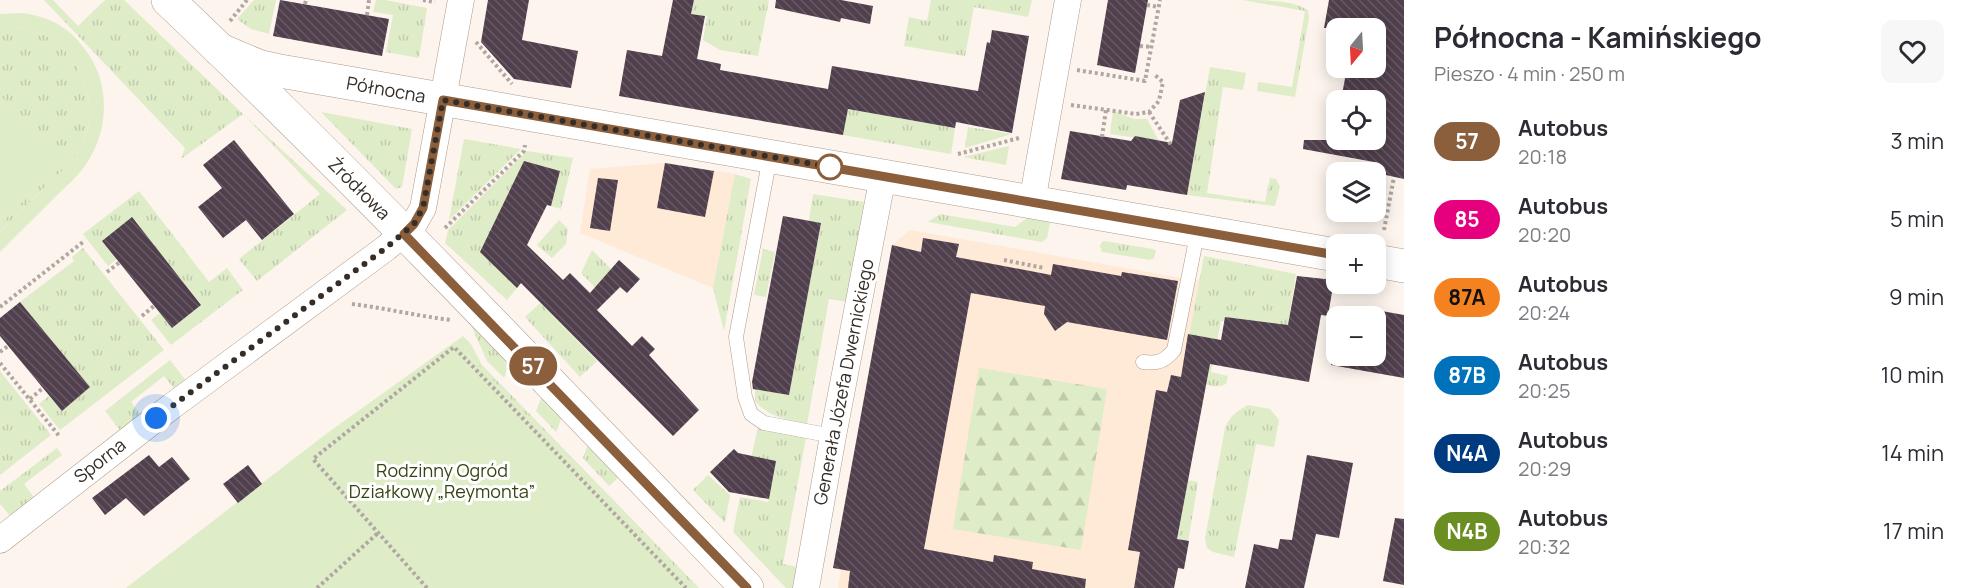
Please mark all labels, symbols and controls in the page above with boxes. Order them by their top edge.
north arrow [1326,18,1386,78]
map controls [1326,18,1386,366]
text: Północna - Kamińskiego [1434,18,1762,56]
button: heart [1881,20,1944,83]
text: Pieszo · 4 min · 250 m [1434,60,1625,87]
street label: Północna [345,70,428,108]
button: locate [1326,90,1386,150]
text: Autobus [1518,113,1608,143]
text: 3 min [1891,126,1944,156]
text: 57 [1455,127,1479,155]
text: 20:18 [1518,143,1567,170]
street label: Źródłowa [323,152,396,225]
unlabelled marker [817,154,843,180]
button: layers [1326,162,1386,222]
text: Autobus [1518,191,1608,221]
text: 5 min [1890,204,1944,234]
text: 85 [1454,205,1480,233]
text: 20:20 [1518,221,1571,248]
button: + [1326,234,1386,294]
street label: Generała Józefa Dwernickiego [807,257,879,507]
text: Autobus [1518,269,1608,299]
text: 9 min [1889,282,1944,312]
text: 87A [1448,283,1486,311]
text: 20:24 [1518,299,1570,326]
button: − [1326,306,1386,366]
line badge: 57 [506,346,560,386]
text: Autobus [1518,347,1608,377]
text: 57 [521,352,545,380]
text: 10 min [1881,360,1944,390]
text: 87B [1448,361,1486,389]
text: 20:25 [1518,377,1571,404]
your location [141,403,171,433]
text: Autobus [1518,425,1608,455]
street label: Sporna [69,432,130,488]
text: 14 min [1881,438,1944,468]
text: N4A [1446,439,1488,467]
text: 20:29 [1518,455,1571,482]
park label: Rodzinny Ogród Działkowy „Reymonta” [349,458,535,503]
text: Autobus [1518,503,1608,533]
text: 17 min [1883,516,1944,546]
text: N4B [1446,517,1488,545]
text: 20:32 [1518,533,1570,560]

